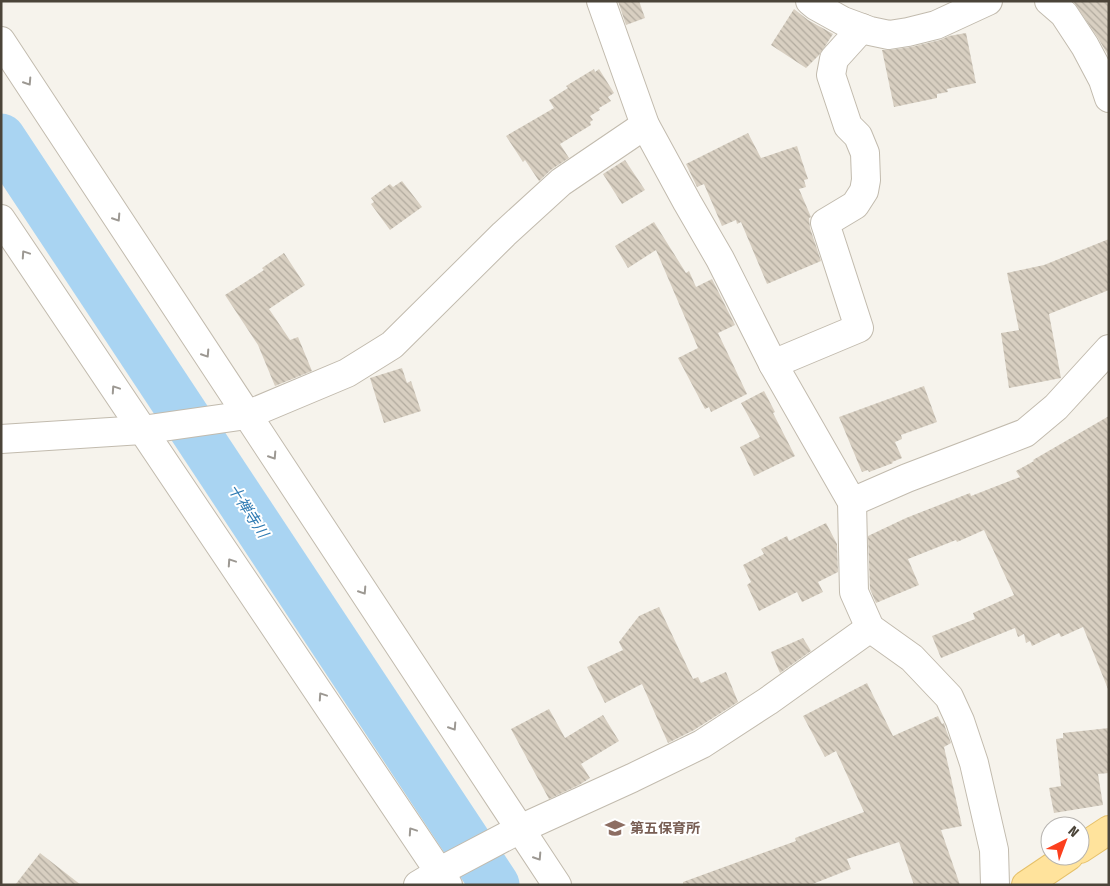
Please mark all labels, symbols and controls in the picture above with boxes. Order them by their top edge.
one-way arrow [22,76,31,85]
one-way arrow [111,212,120,221]
one-way arrow [22,251,31,260]
one-way arrow [200,348,209,357]
one-way arrow [112,386,121,395]
one-way arrow [267,450,277,459]
water label: 十禅寺川 [224,481,273,543]
one-way arrow [228,558,237,567]
one-way arrow [357,585,366,595]
one-way arrow [319,693,328,702]
one-way arrow [446,721,456,730]
north arrow [1040,816,1090,866]
school or university icon: 第五保育所 [604,817,626,839]
place label: 第五保育所 [630,820,700,837]
text: N [1065,823,1082,841]
one-way arrow [409,827,419,836]
one-way arrow [532,851,542,860]

